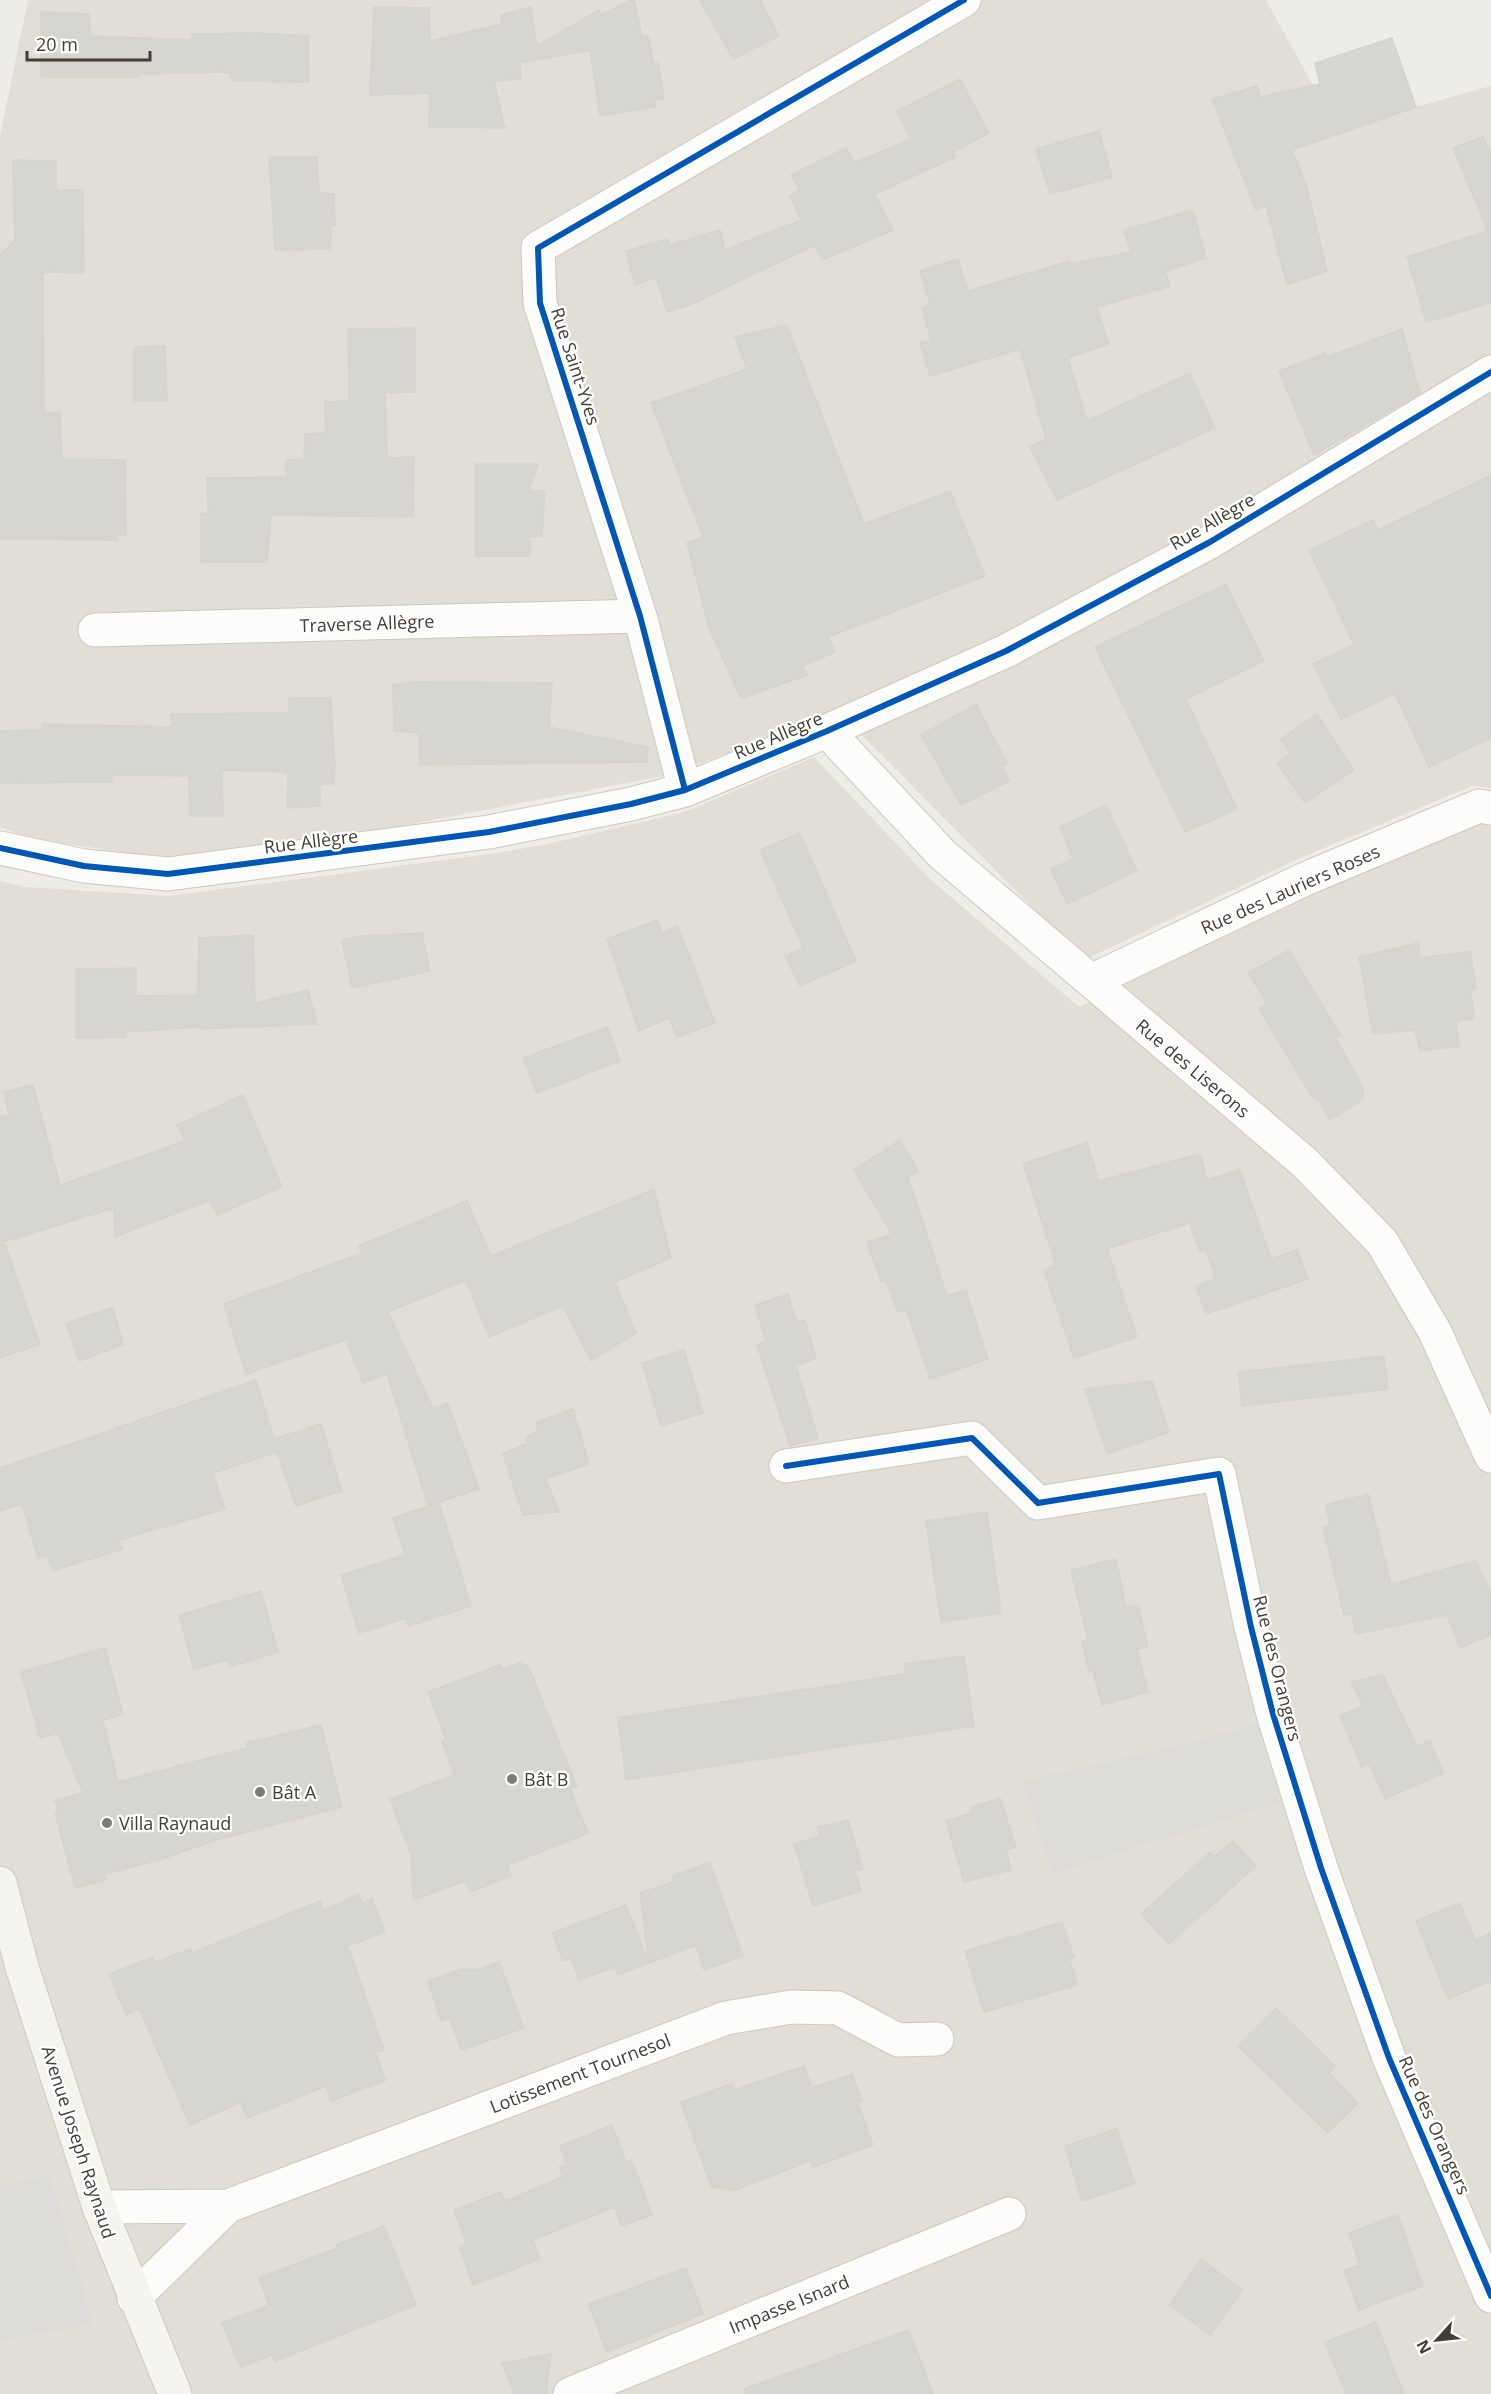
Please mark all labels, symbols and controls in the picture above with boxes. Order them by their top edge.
scale bar [27,24,150,62]
text: 20 m [36,32,78,56]
street label: Rue Saint-Yves [546,304,606,428]
street label: Rue Allègre [1165,487,1259,555]
street label: Traverse Allègre [299,609,435,637]
street label: Rue Allègre [730,705,826,765]
street label: Rue Allègre [263,823,359,859]
street label: Rue des Lauriers Roses [1197,839,1383,939]
street label: Rue des Liserons [1131,1013,1255,1123]
street label: Rue des Orangers [1248,1593,1308,1743]
place label: Bât B [524,1767,568,1791]
marker: Bât B [505,1772,519,1786]
place label: Bât A [272,1780,317,1804]
marker: Bât A [253,1785,267,1799]
place label: Villa Raynaud [119,1811,231,1835]
marker: Villa Raynaud [100,1816,114,1830]
street label: Lotissement Tournesol [486,2027,674,2119]
street label: Avenue Joseph Raynaud [36,2042,122,2242]
street label: Rue des Orangers [1394,2052,1476,2198]
street label: Impasse Isnard [725,2269,853,2339]
north arrow [1407,2310,1467,2370]
text: N [1411,2336,1436,2358]

